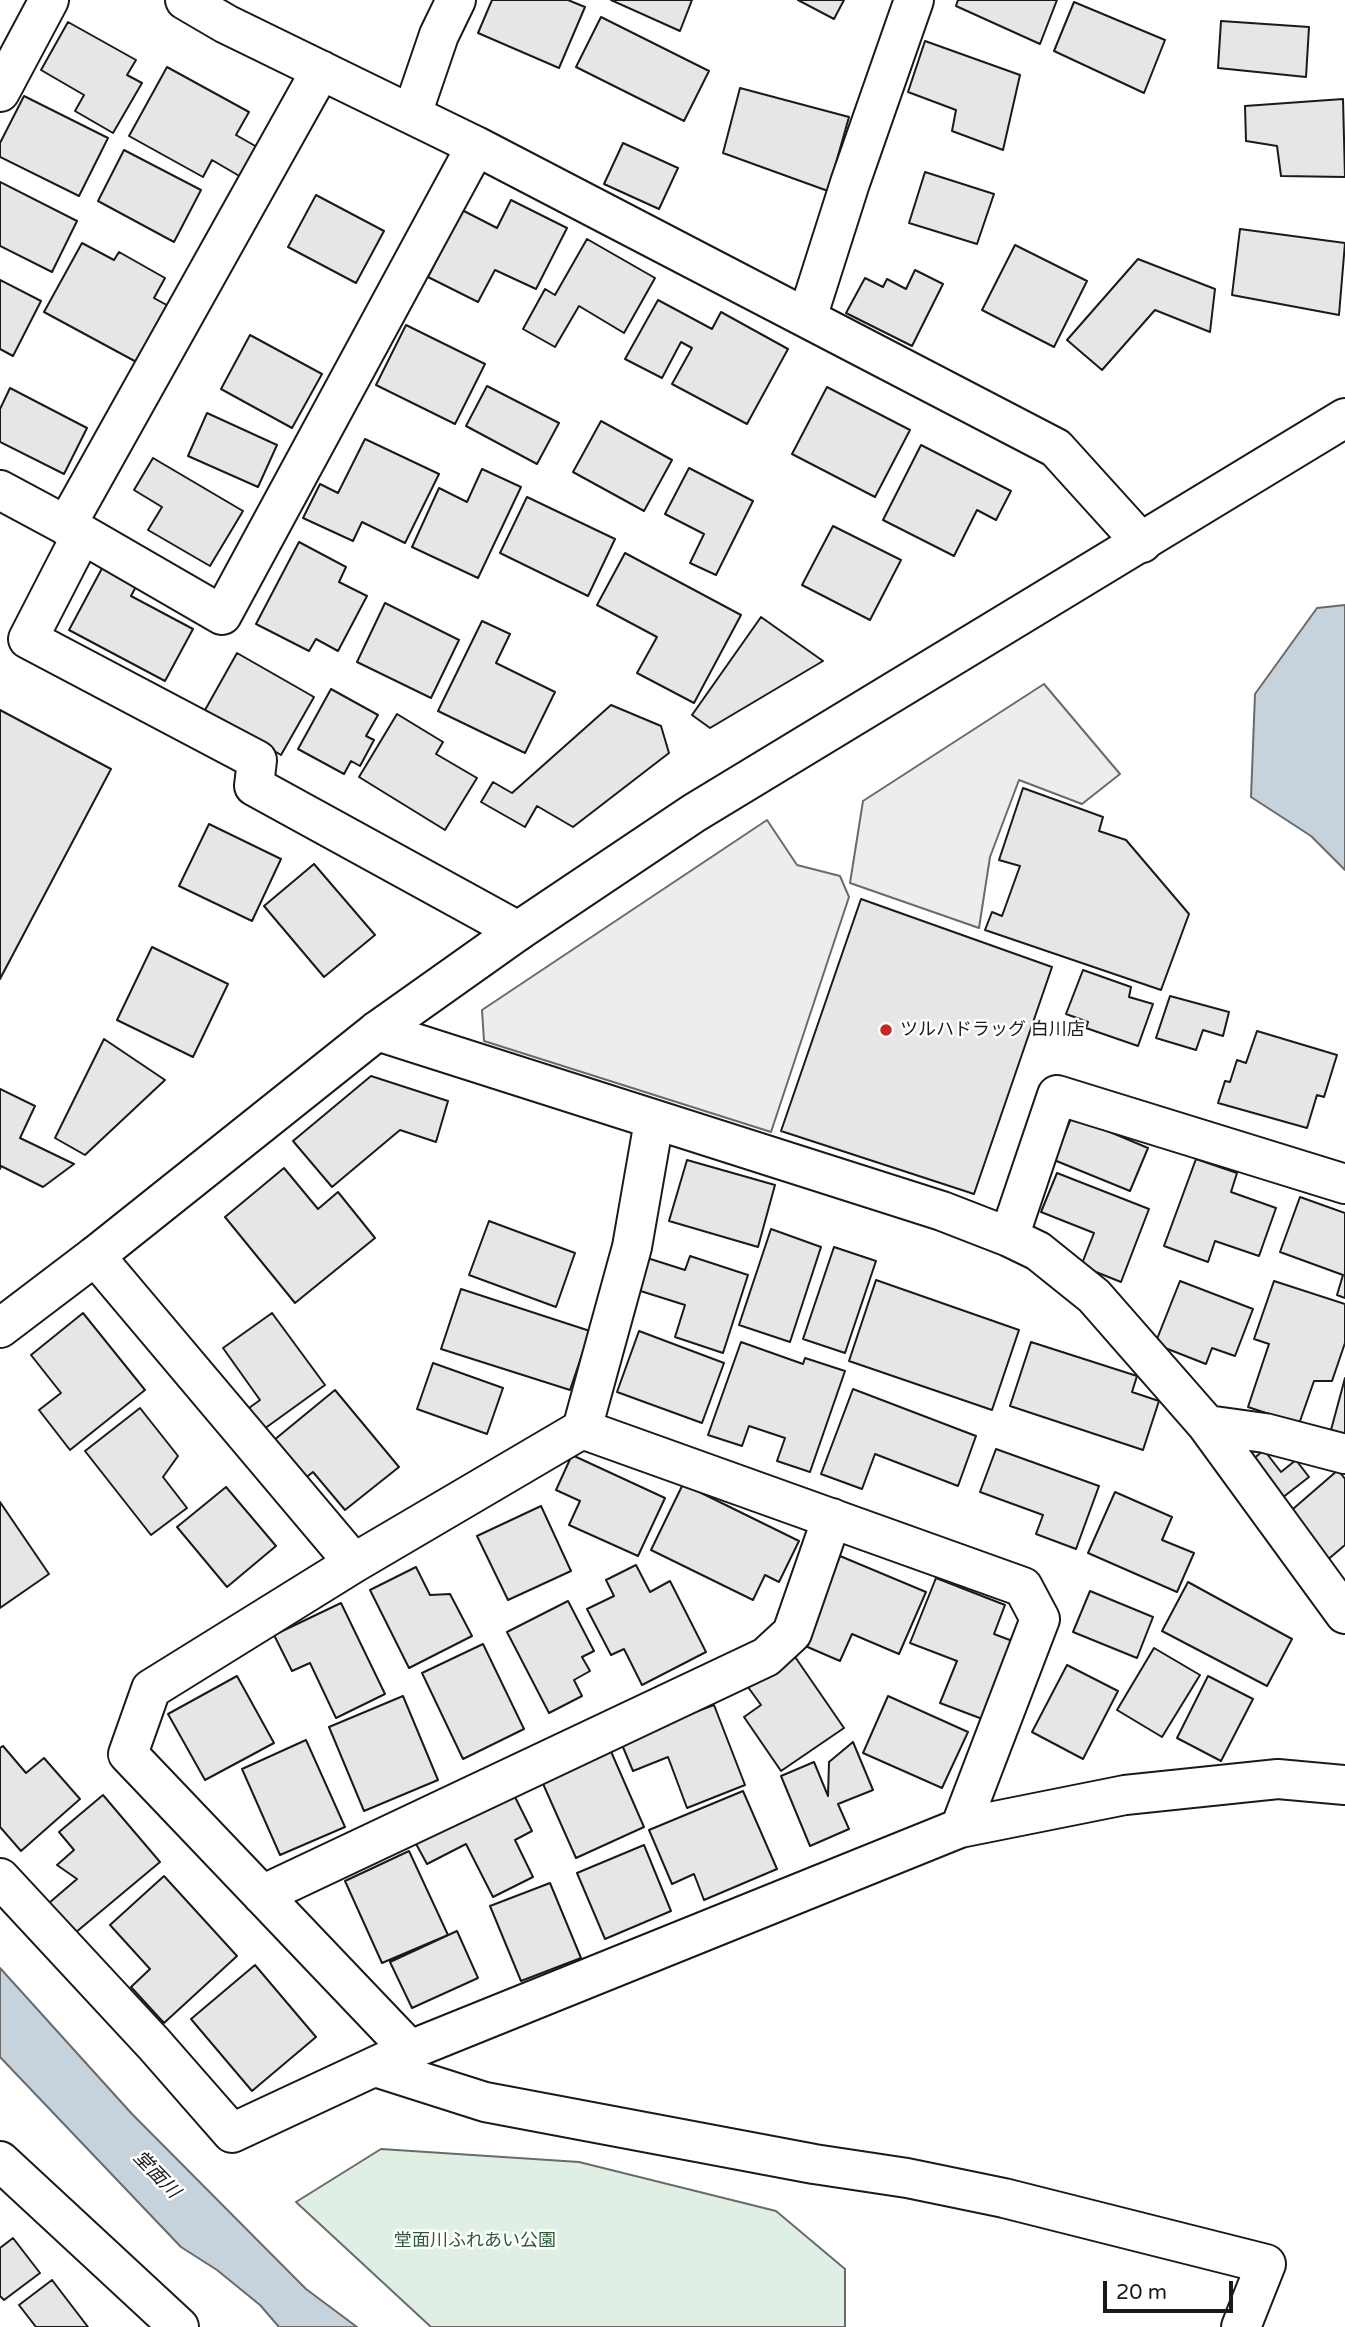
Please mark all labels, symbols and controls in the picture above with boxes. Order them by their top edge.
place label: ツルハドラッグ 白川店 [900,1019,1085,1041]
marker: ツルハドラッグ 白川店 [878,1022,894,1038]
water label: 堂面川 [128,2147,184,2203]
park label: 堂面川ふれあい公園 [394,2230,556,2252]
scale bar [1107,2268,1236,2312]
text: 20 m [1116,2280,1167,2305]

